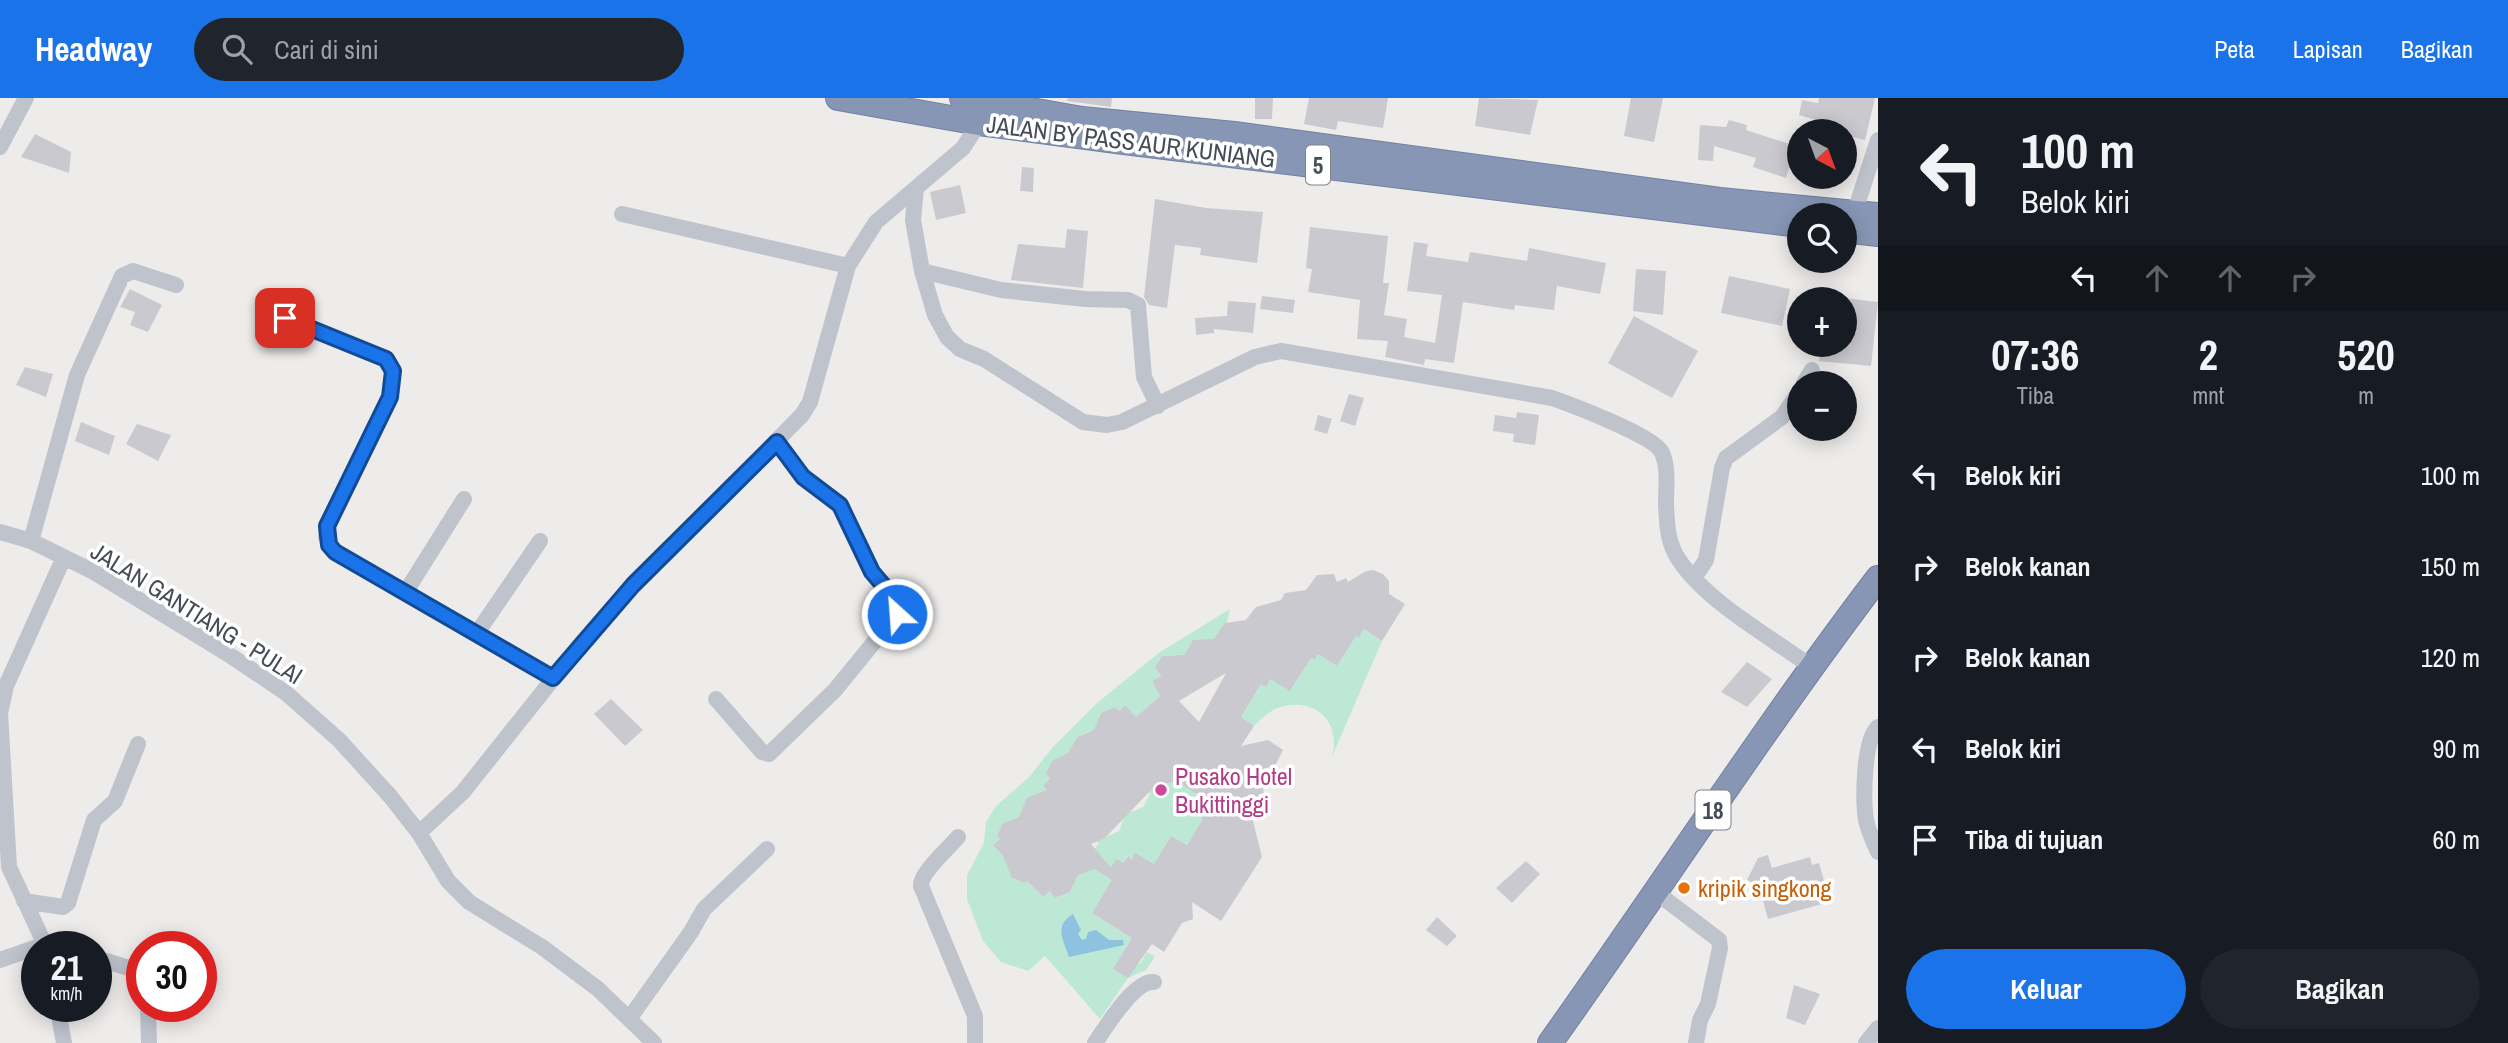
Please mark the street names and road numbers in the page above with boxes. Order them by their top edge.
street label: JALAN BY PASS AUR KUNIANG [985,107,1277,175]
road number: 5 [1306,146,1330,184]
street label: JALAN GANTIANG - PULAI [85,535,309,691]
road number: 18 [1696,790,1730,830]

